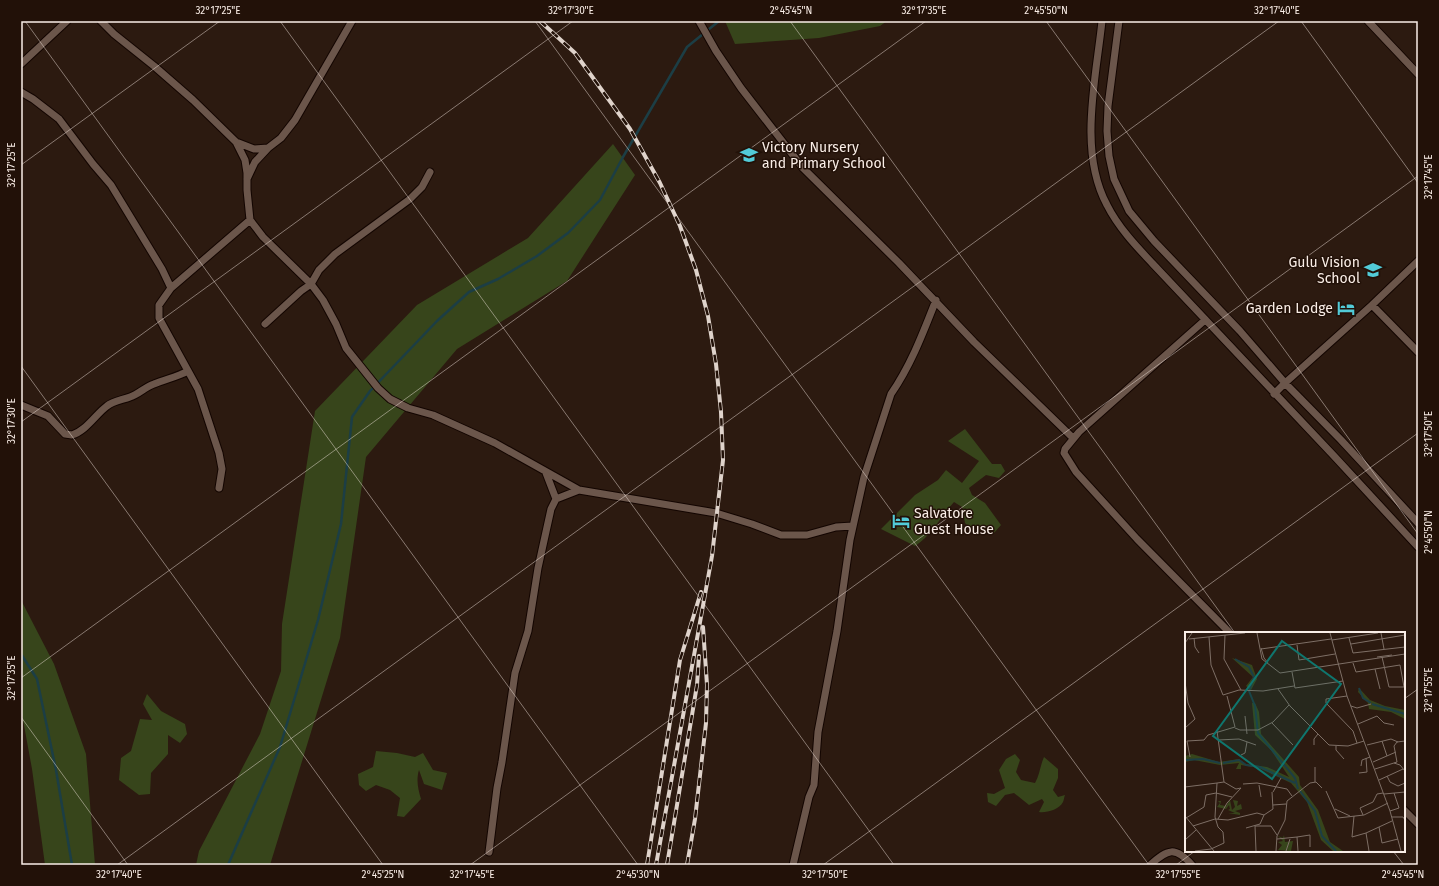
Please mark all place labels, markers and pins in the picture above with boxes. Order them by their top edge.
place label: Victory Nursery and Primary School [762,139,886,172]
school or university icon: Victory Nursery and Primary School [739,145,759,165]
place label: Gulu Vision School [1288,254,1360,287]
school or university icon: Gulu Vision School [1363,260,1383,280]
hotel icon: Garden Lodge [1336,298,1356,318]
place label: Garden Lodge [1246,300,1333,317]
place label: Salvatore Guest House [914,505,994,538]
hotel icon: Salvatore Guest House [891,511,911,531]

